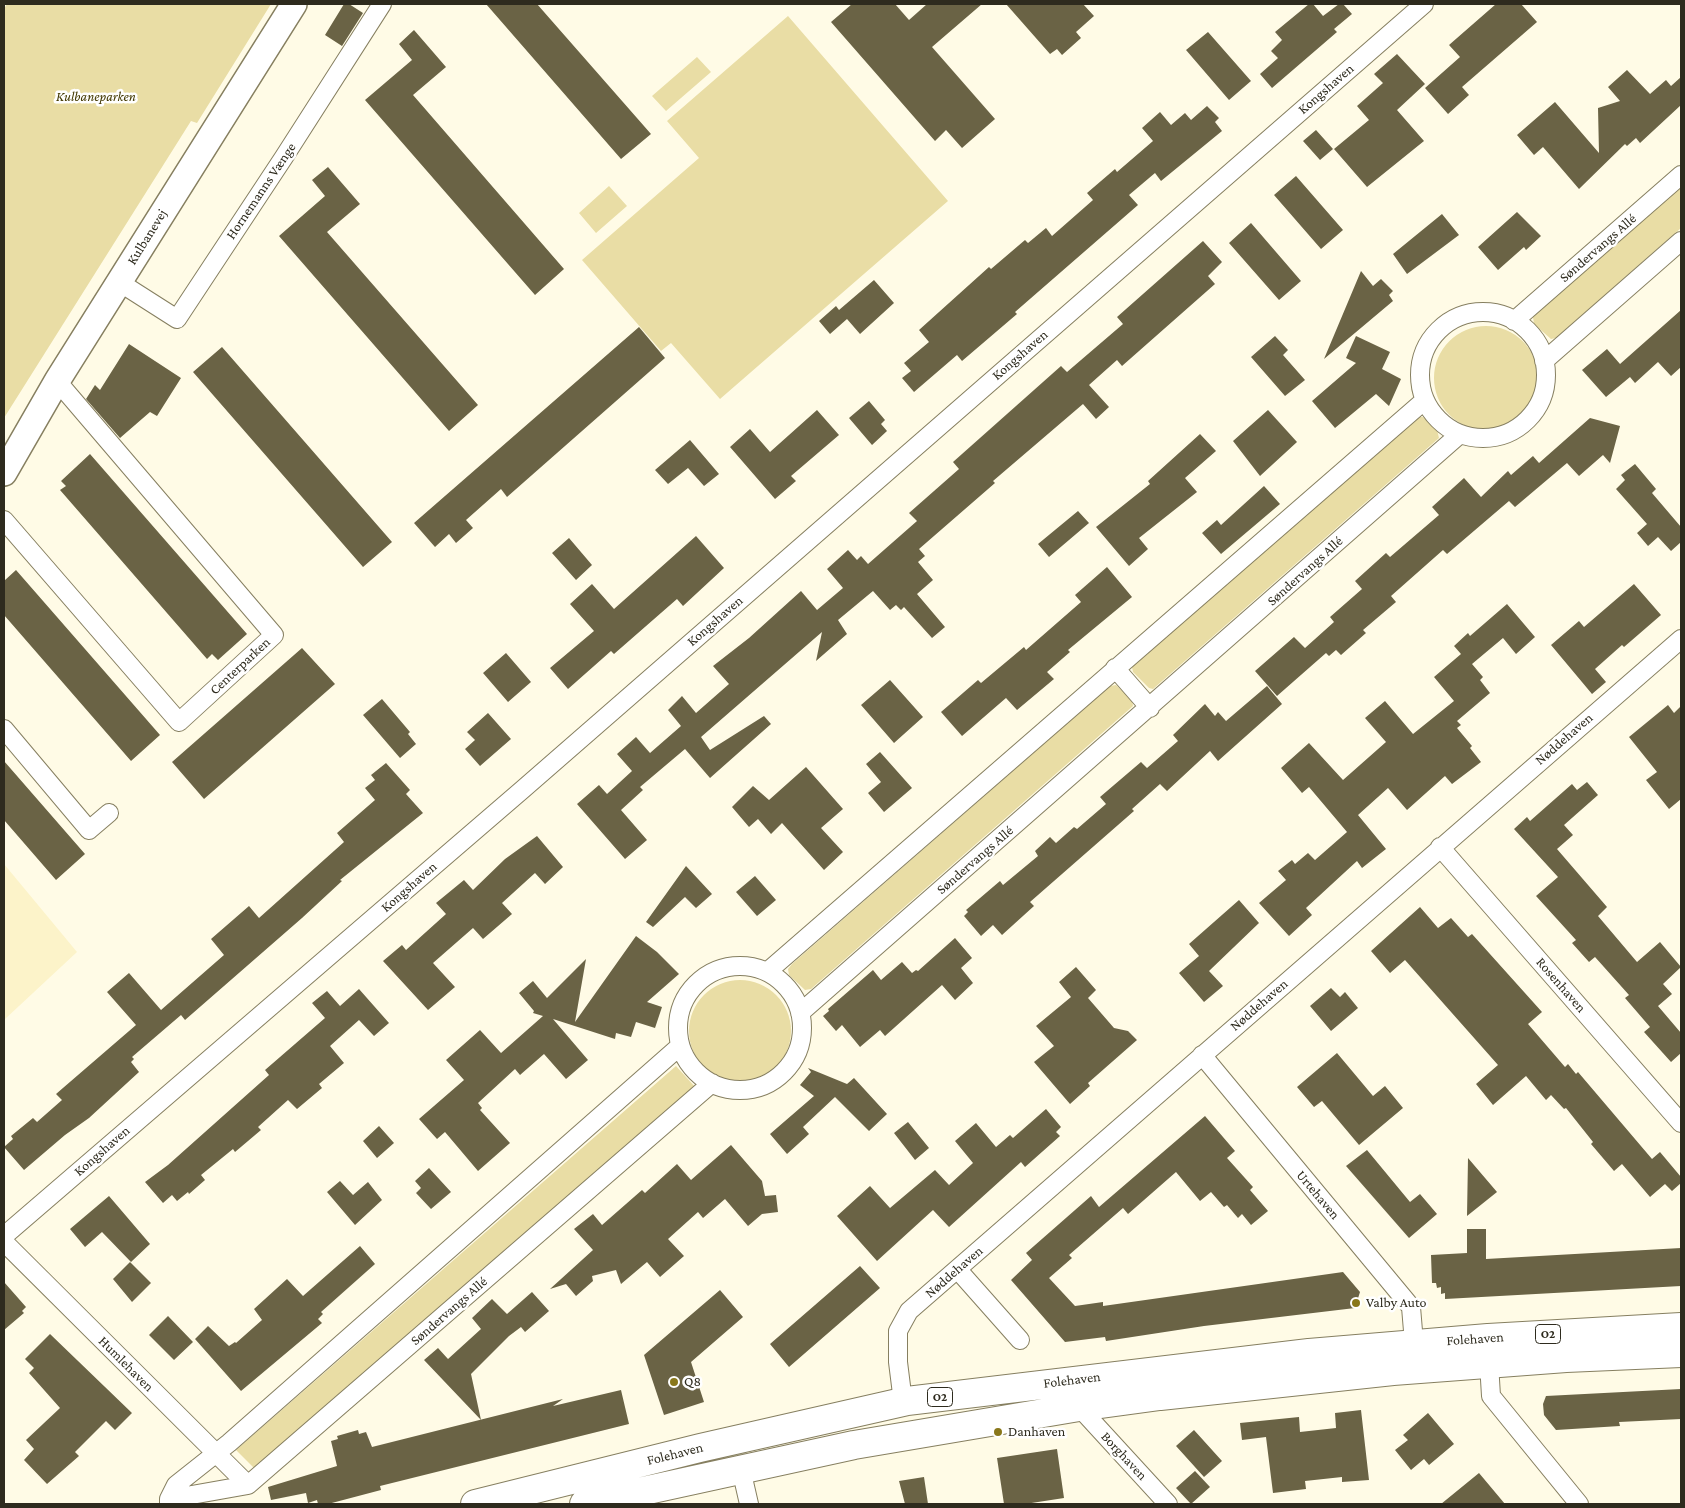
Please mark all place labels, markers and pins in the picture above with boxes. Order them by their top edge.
place label: Valby Auto [1366,1295,1426,1311]
marker: Valby Auto [1350,1297,1362,1309]
place label: Q8 [684,1374,701,1390]
marker: Q8 [668,1376,680,1388]
place label: Danhaven [1008,1424,1065,1440]
marker: Danhaven [992,1426,1004,1438]

